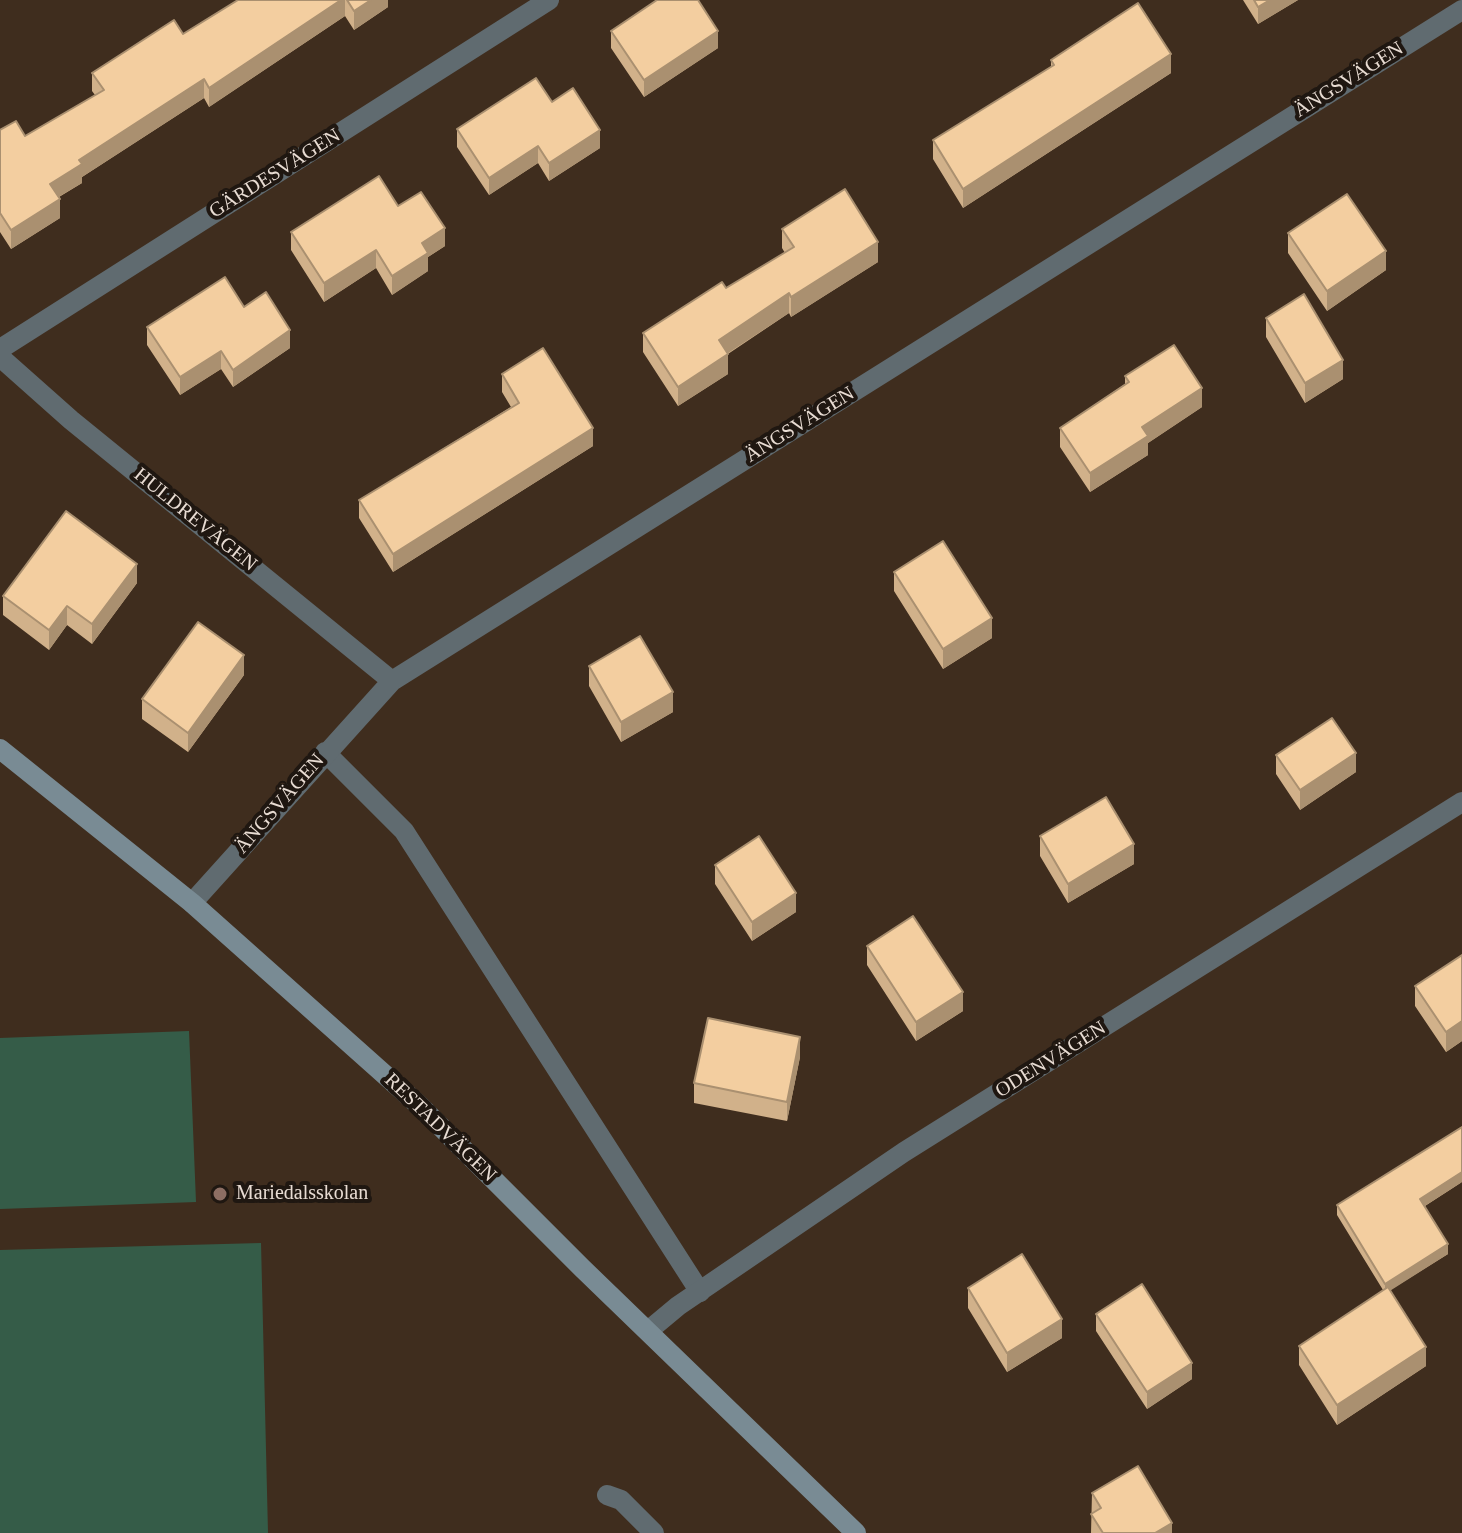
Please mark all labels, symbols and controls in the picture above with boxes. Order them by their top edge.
street label: ÄNGSVÄGEN [1290,37,1408,123]
street label: GÄRDESVÄGEN [205,124,345,224]
street label: ÄNGSVÄGEN [741,382,859,468]
street label: HULDREVÄGEN [129,463,261,577]
street label: ÄNGSVÄGEN [230,749,330,859]
street label: ODENVÄGEN [991,1017,1111,1103]
street label: RESTADVÄGEN [379,1069,501,1187]
place label: Mariedalsskolan [236,1182,368,1206]
marker: Mariedalsskolan [211,1185,229,1203]

